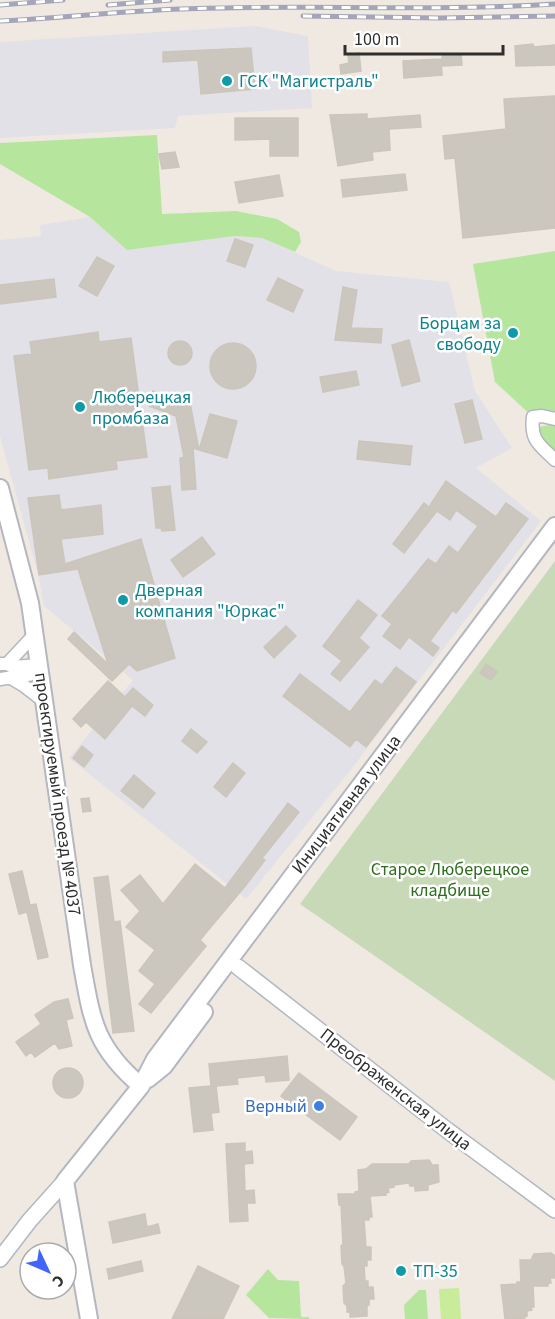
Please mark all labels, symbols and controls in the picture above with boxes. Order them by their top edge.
scale bar [345,18,502,56]
text: 100 m [354,27,399,52]
place label: ГСК "Магистраль" [239,69,379,94]
marker: ГСК "Магистраль" [220,74,234,88]
place label: Борцам за свободу [419,311,502,357]
marker: Борцам за свободу [506,326,520,340]
place label: Люберецкая промбаза [92,385,191,431]
marker: Люберецкая промбаза [73,400,87,414]
place label: Дверная компания "Юркас" [135,578,285,624]
marker: Дверная компания "Юркас" [116,593,130,607]
street label: проектируемый проезд № 4037 [28,671,87,917]
street label: Инициативная улица [286,730,407,879]
park label: Старое Люберецкое кладбище [371,857,529,903]
street label: Преображенская улица [315,1022,477,1157]
place label: Верный [245,1094,307,1119]
marker: Верный [312,1099,326,1113]
north arrow [18,1241,78,1301]
place label: ТП-35 [413,1259,458,1284]
marker: ТП-35 [394,1264,408,1278]
text: С [47,1270,69,1292]

